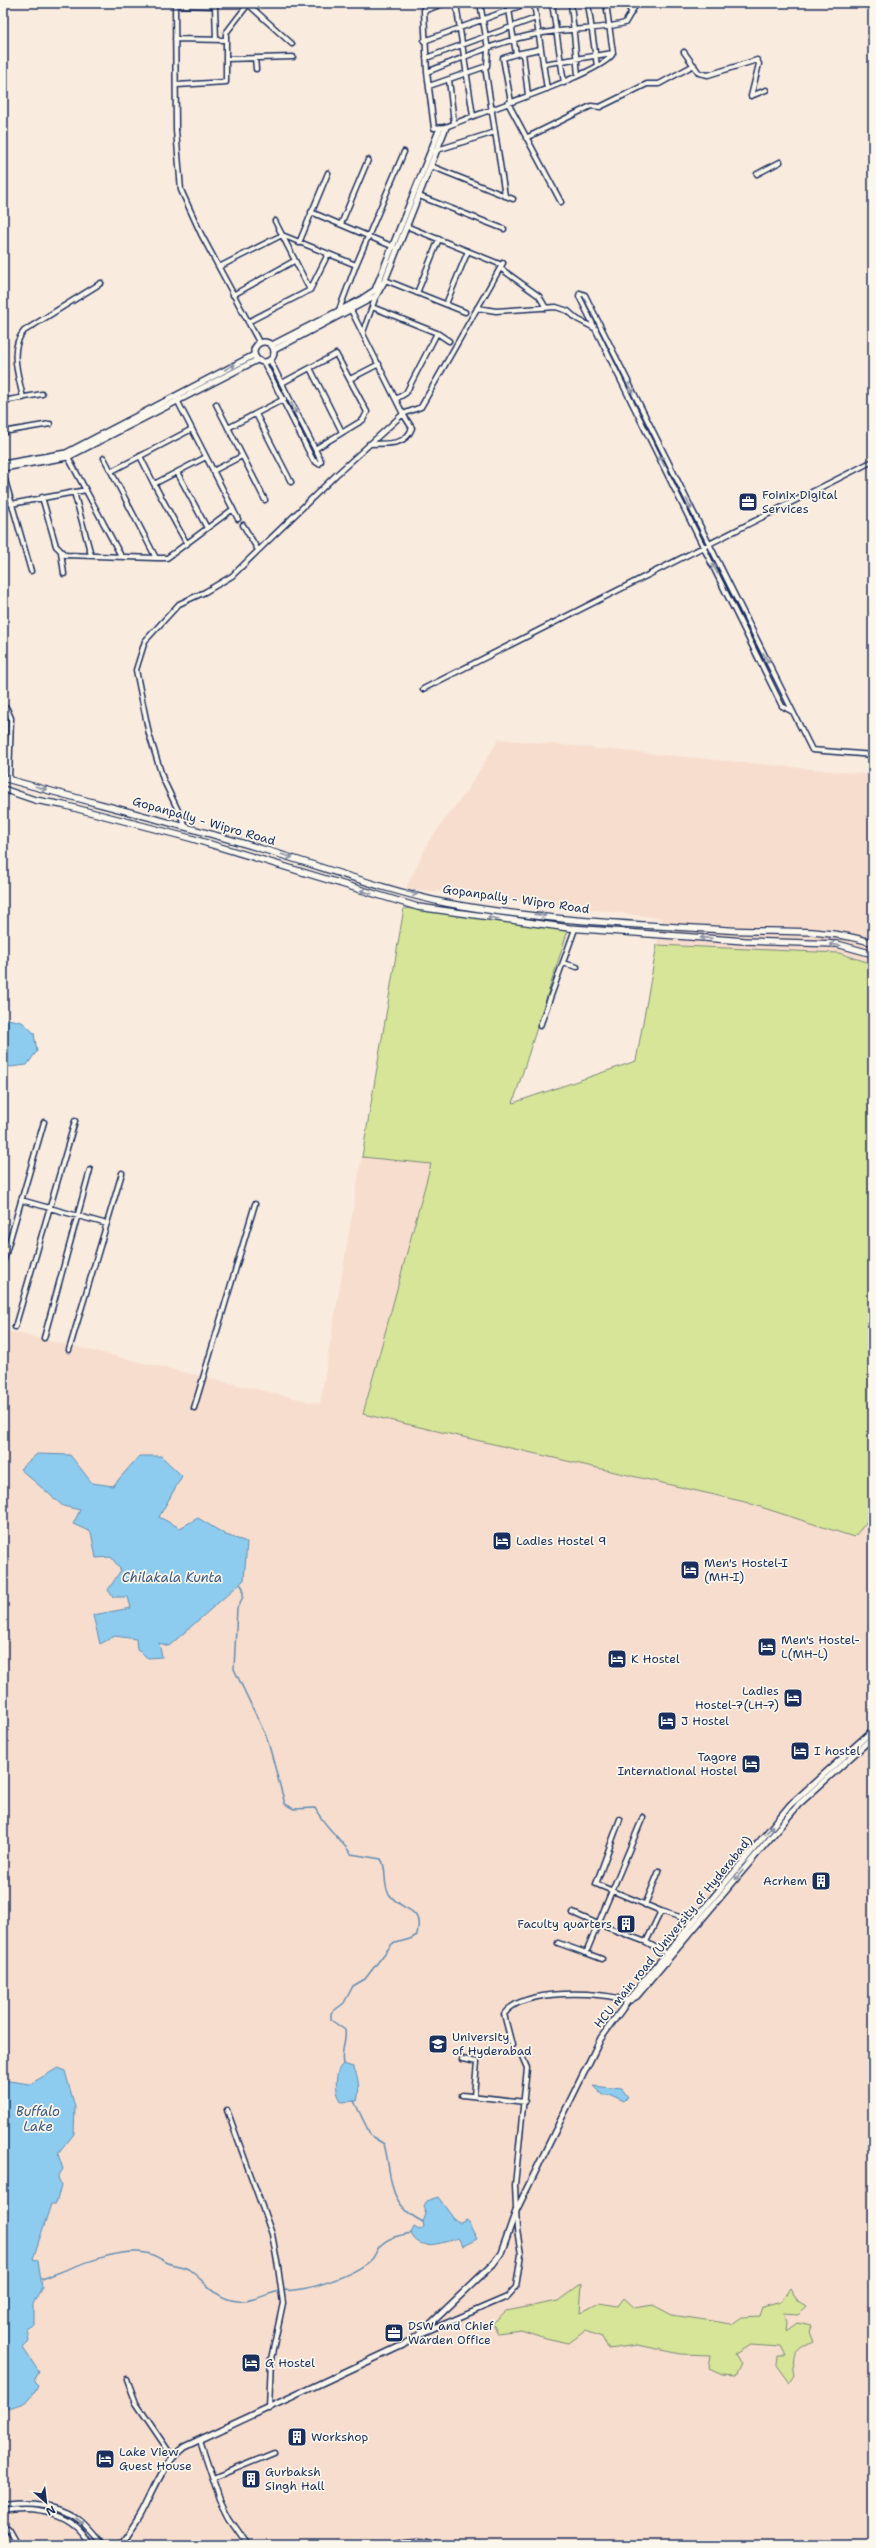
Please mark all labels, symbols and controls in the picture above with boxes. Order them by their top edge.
one-way arrow [224,363,236,371]
one-way arrow [628,382,635,394]
one-way arrow [291,401,298,413]
one-way arrow [658,455,665,467]
place label: Foinix Digital Services [762,487,838,517]
office icon: Foinix Digital Services [737,491,759,513]
one-way arrow [686,498,693,510]
one-way arrow [711,563,718,575]
one-way arrow [762,652,770,664]
one-way arrow [34,785,47,792]
street label: Gopanpally - Wipro Road [131,793,278,849]
one-way arrow [280,853,293,860]
street label: Gopanpally - Wipro Road [442,881,591,917]
one-way arrow [359,888,372,896]
one-way arrow [405,890,418,898]
one-way arrow [533,911,546,918]
one-way arrow [487,914,500,922]
one-way arrow [700,935,713,942]
one-way arrow [829,941,842,948]
hotel icon: Ladies Hostel 9 [491,1530,513,1552]
place label: Ladies Hostel 9 [516,1533,606,1549]
place label: Men's Hostel-I (MH-I) [704,1555,788,1585]
hotel icon: Men's Hostel-I (MH-I) [679,1559,701,1581]
water label: Chilakala Kunta [122,1569,222,1586]
place label: Men's Hostel- L(MH-L) [781,1632,860,1662]
hotel icon: Men's Hostel- L(MH-L) [756,1636,778,1658]
hotel icon: K Hostel [606,1648,628,1670]
place label: K Hostel [631,1651,680,1667]
place label: Ladies Hostel-7(LH-7) [695,1683,779,1713]
hotel icon: Ladies Hostel-7(LH-7) [782,1687,804,1709]
hotel icon: J Hostel [656,1710,678,1732]
place label: J Hostel [681,1713,729,1729]
hotel icon: I hostel [789,1740,811,1762]
place label: I hostel [814,1743,860,1759]
place label: Tagore International Hostel [618,1749,737,1779]
hotel icon: Tagore International Hostel [740,1753,762,1775]
one-way arrow [764,1825,773,1835]
street label: HCU main road (University of Hyderabad) [590,1833,756,2031]
one-way arrow [735,1870,744,1880]
building icon: Acrhem [810,1870,832,1892]
place label: Acrhem [763,1873,807,1889]
building icon: Faculty quarters [615,1913,637,1935]
place label: Faculty quarters [517,1916,612,1932]
place label: University of Hyderabad [452,2029,532,2059]
school or university icon: University of Hyderabad [427,2033,449,2055]
water label: Buffalo Lake [16,2103,60,2135]
place label: DSW and Chief Warden Office [408,2318,494,2348]
office icon: DSW and Chief Warden Office [383,2322,405,2344]
hotel icon: G Hostel [240,2352,262,2374]
place label: G Hostel [265,2355,315,2371]
building icon: Workshop [286,2426,308,2448]
place label: Workshop [311,2429,368,2445]
place label: Lake View Guest House [119,2444,192,2474]
hotel icon: Lake View Guest House [94,2448,116,2470]
place label: Gurbaksh Singh Hall [265,2464,325,2494]
building icon: Gurbaksh Singh Hall [240,2468,262,2490]
north arrow [26,2482,66,2522]
text: N [43,2502,58,2519]
one-way arrow [75,2516,85,2526]

